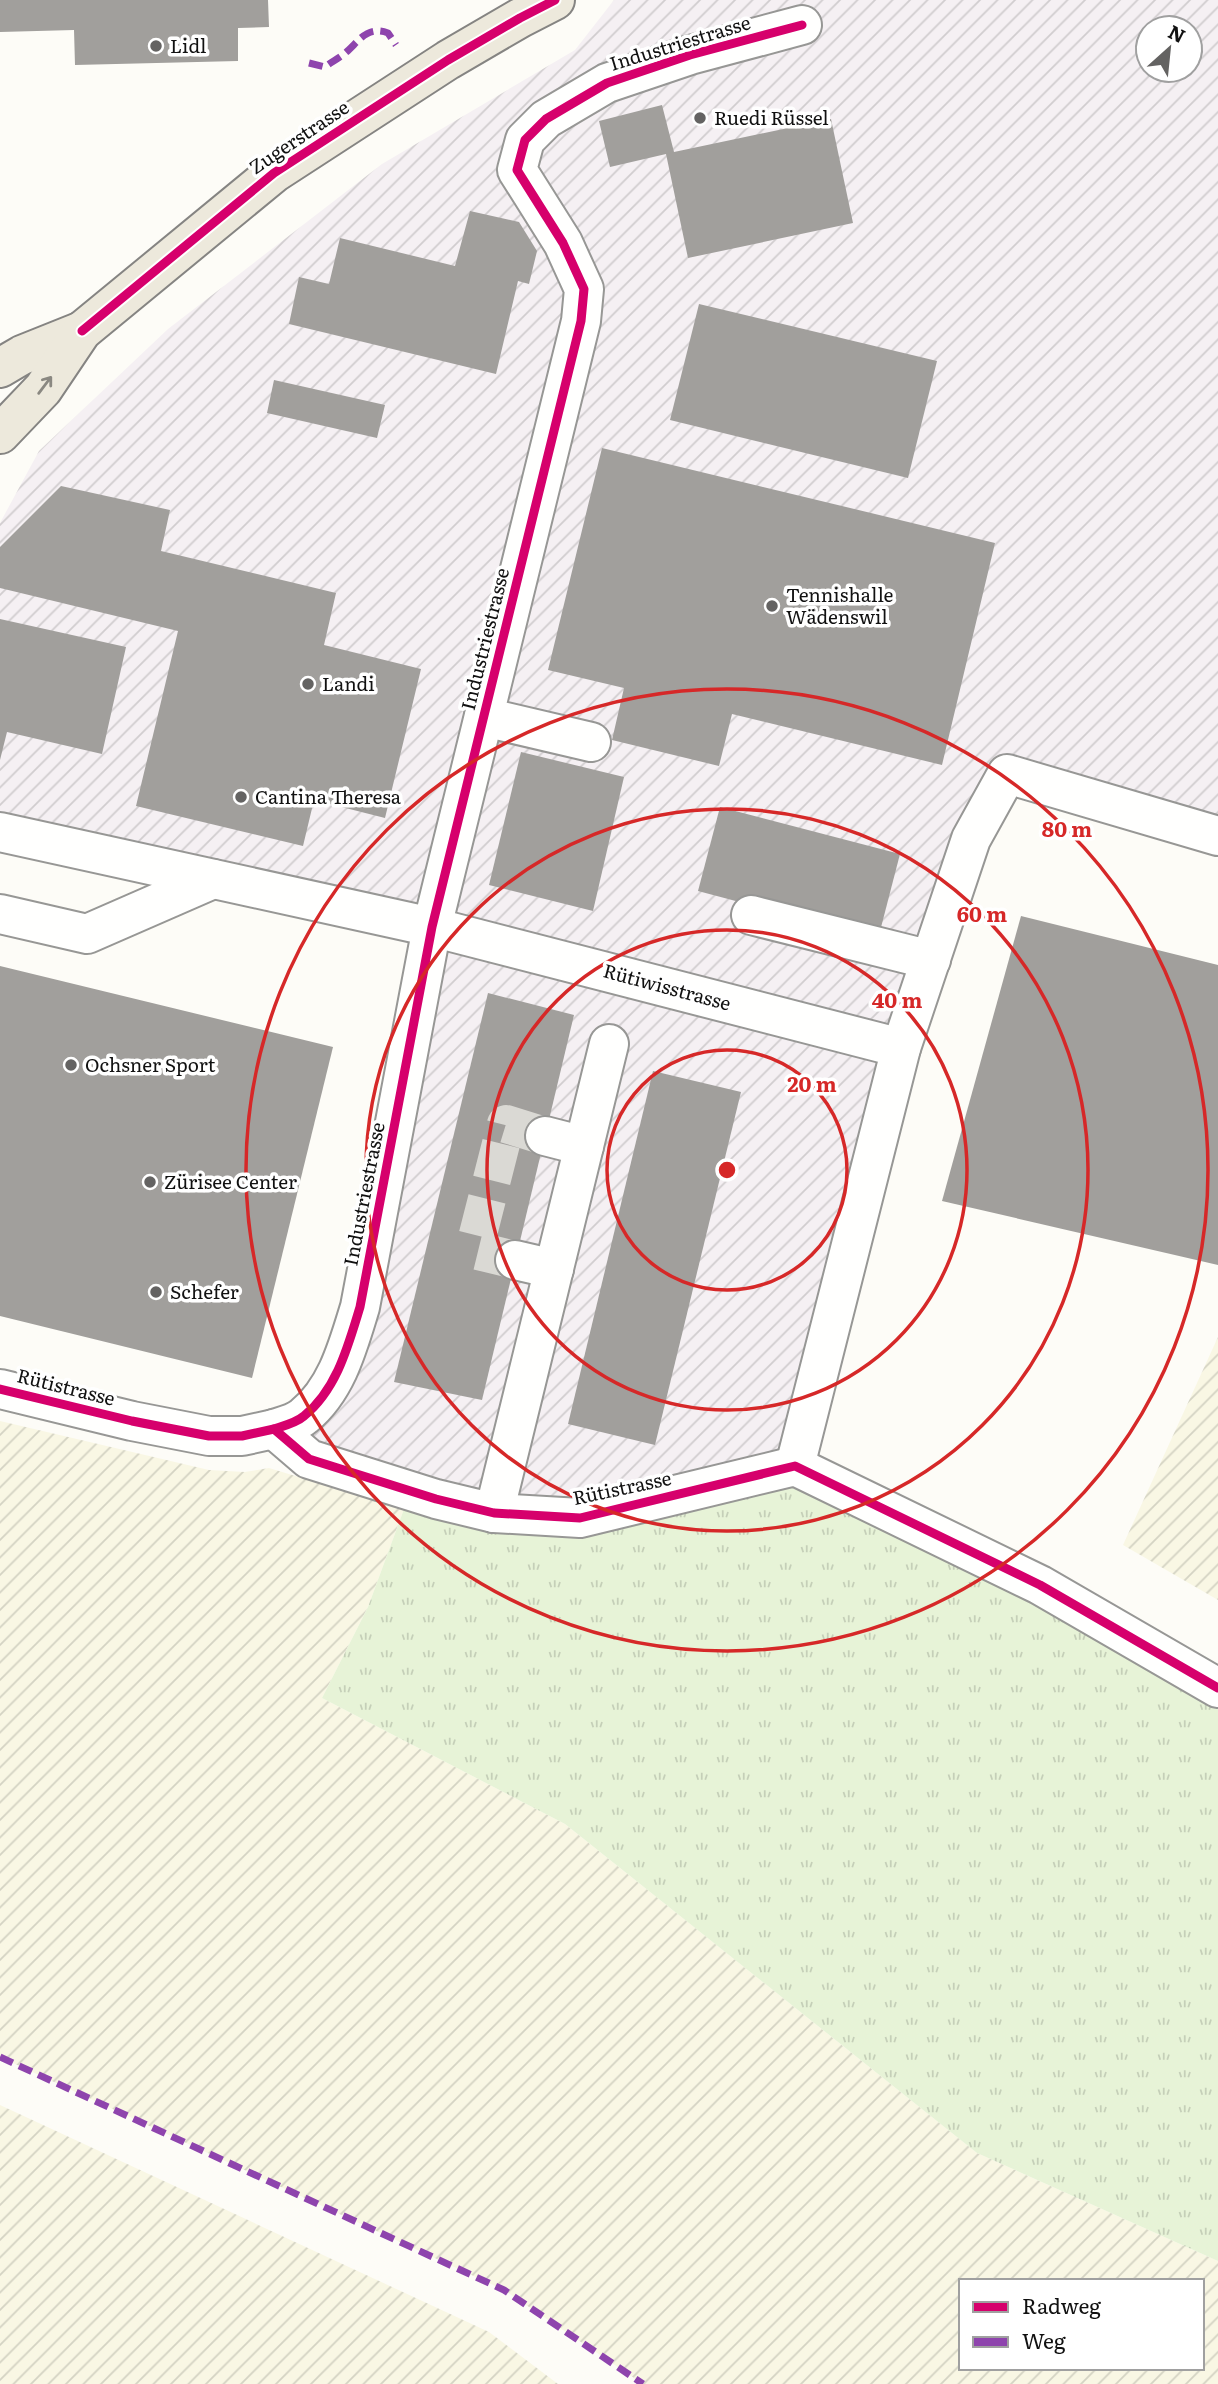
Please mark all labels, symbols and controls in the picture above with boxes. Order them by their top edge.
street label: Industriestrasse [606,7,754,77]
north arrow [1134,14,1204,84]
text: N [1164,17,1191,49]
place label: Lidl [170,31,206,59]
marker: Lidl [148,38,164,54]
street label: Zugerstrasse [243,92,354,180]
place label: Ruedi Rüssel [714,103,829,131]
marker: Ruedi Rüssel [692,110,708,126]
one-way arrow [37,376,52,395]
street label: Industriestrasse [453,564,515,713]
place label: Tennishalle Wädenswil [786,580,894,630]
marker: Tennishalle Wädenswil [764,598,780,614]
place label: Landi [322,669,375,697]
marker: Landi [300,676,316,692]
place label: Cantina Theresa [255,782,402,810]
marker: Cantina Theresa [233,789,249,805]
text: 80 m [1042,812,1092,843]
text: 60 m [957,897,1007,928]
street label: Rütiwisstrasse [600,956,734,1017]
text: 40 m [872,983,922,1014]
place label: Ochsner Sport [85,1050,216,1078]
marker: Ochsner Sport [63,1057,79,1073]
text: 20 m [787,1067,837,1098]
street label: Industriestrasse [335,1119,391,1268]
centre of rings [715,1158,739,1182]
place label: Zürisee Center [164,1167,297,1195]
marker: Zürisee Center [142,1174,158,1190]
place label: Schefer [170,1277,239,1305]
marker: Schefer [148,1284,164,1300]
street label: Rütistrasse [14,1360,118,1412]
street label: Rütistrasse [570,1463,674,1511]
legend [959,2279,1204,2370]
text: Radweg [1022,2289,1101,2320]
text: Weg [1022,2324,1066,2355]

